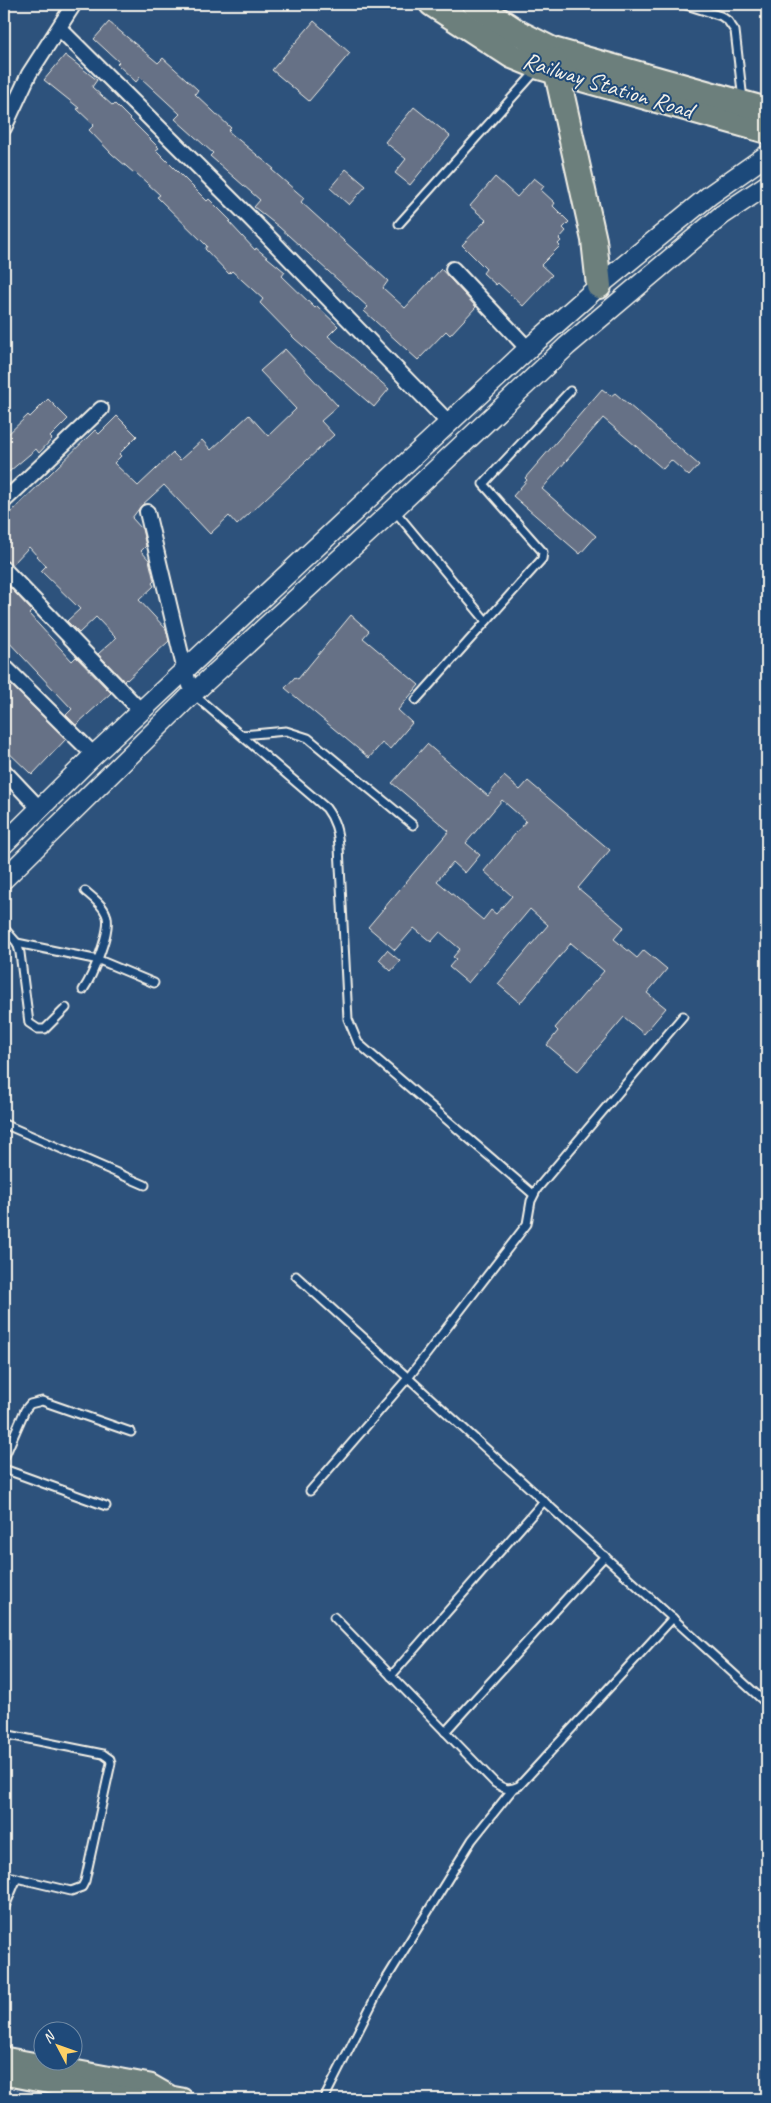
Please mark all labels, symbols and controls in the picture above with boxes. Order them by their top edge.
street label: Railway Station Road [519,45,700,126]
north arrow [32,2020,82,2070]
text: N [39,2027,59,2047]

